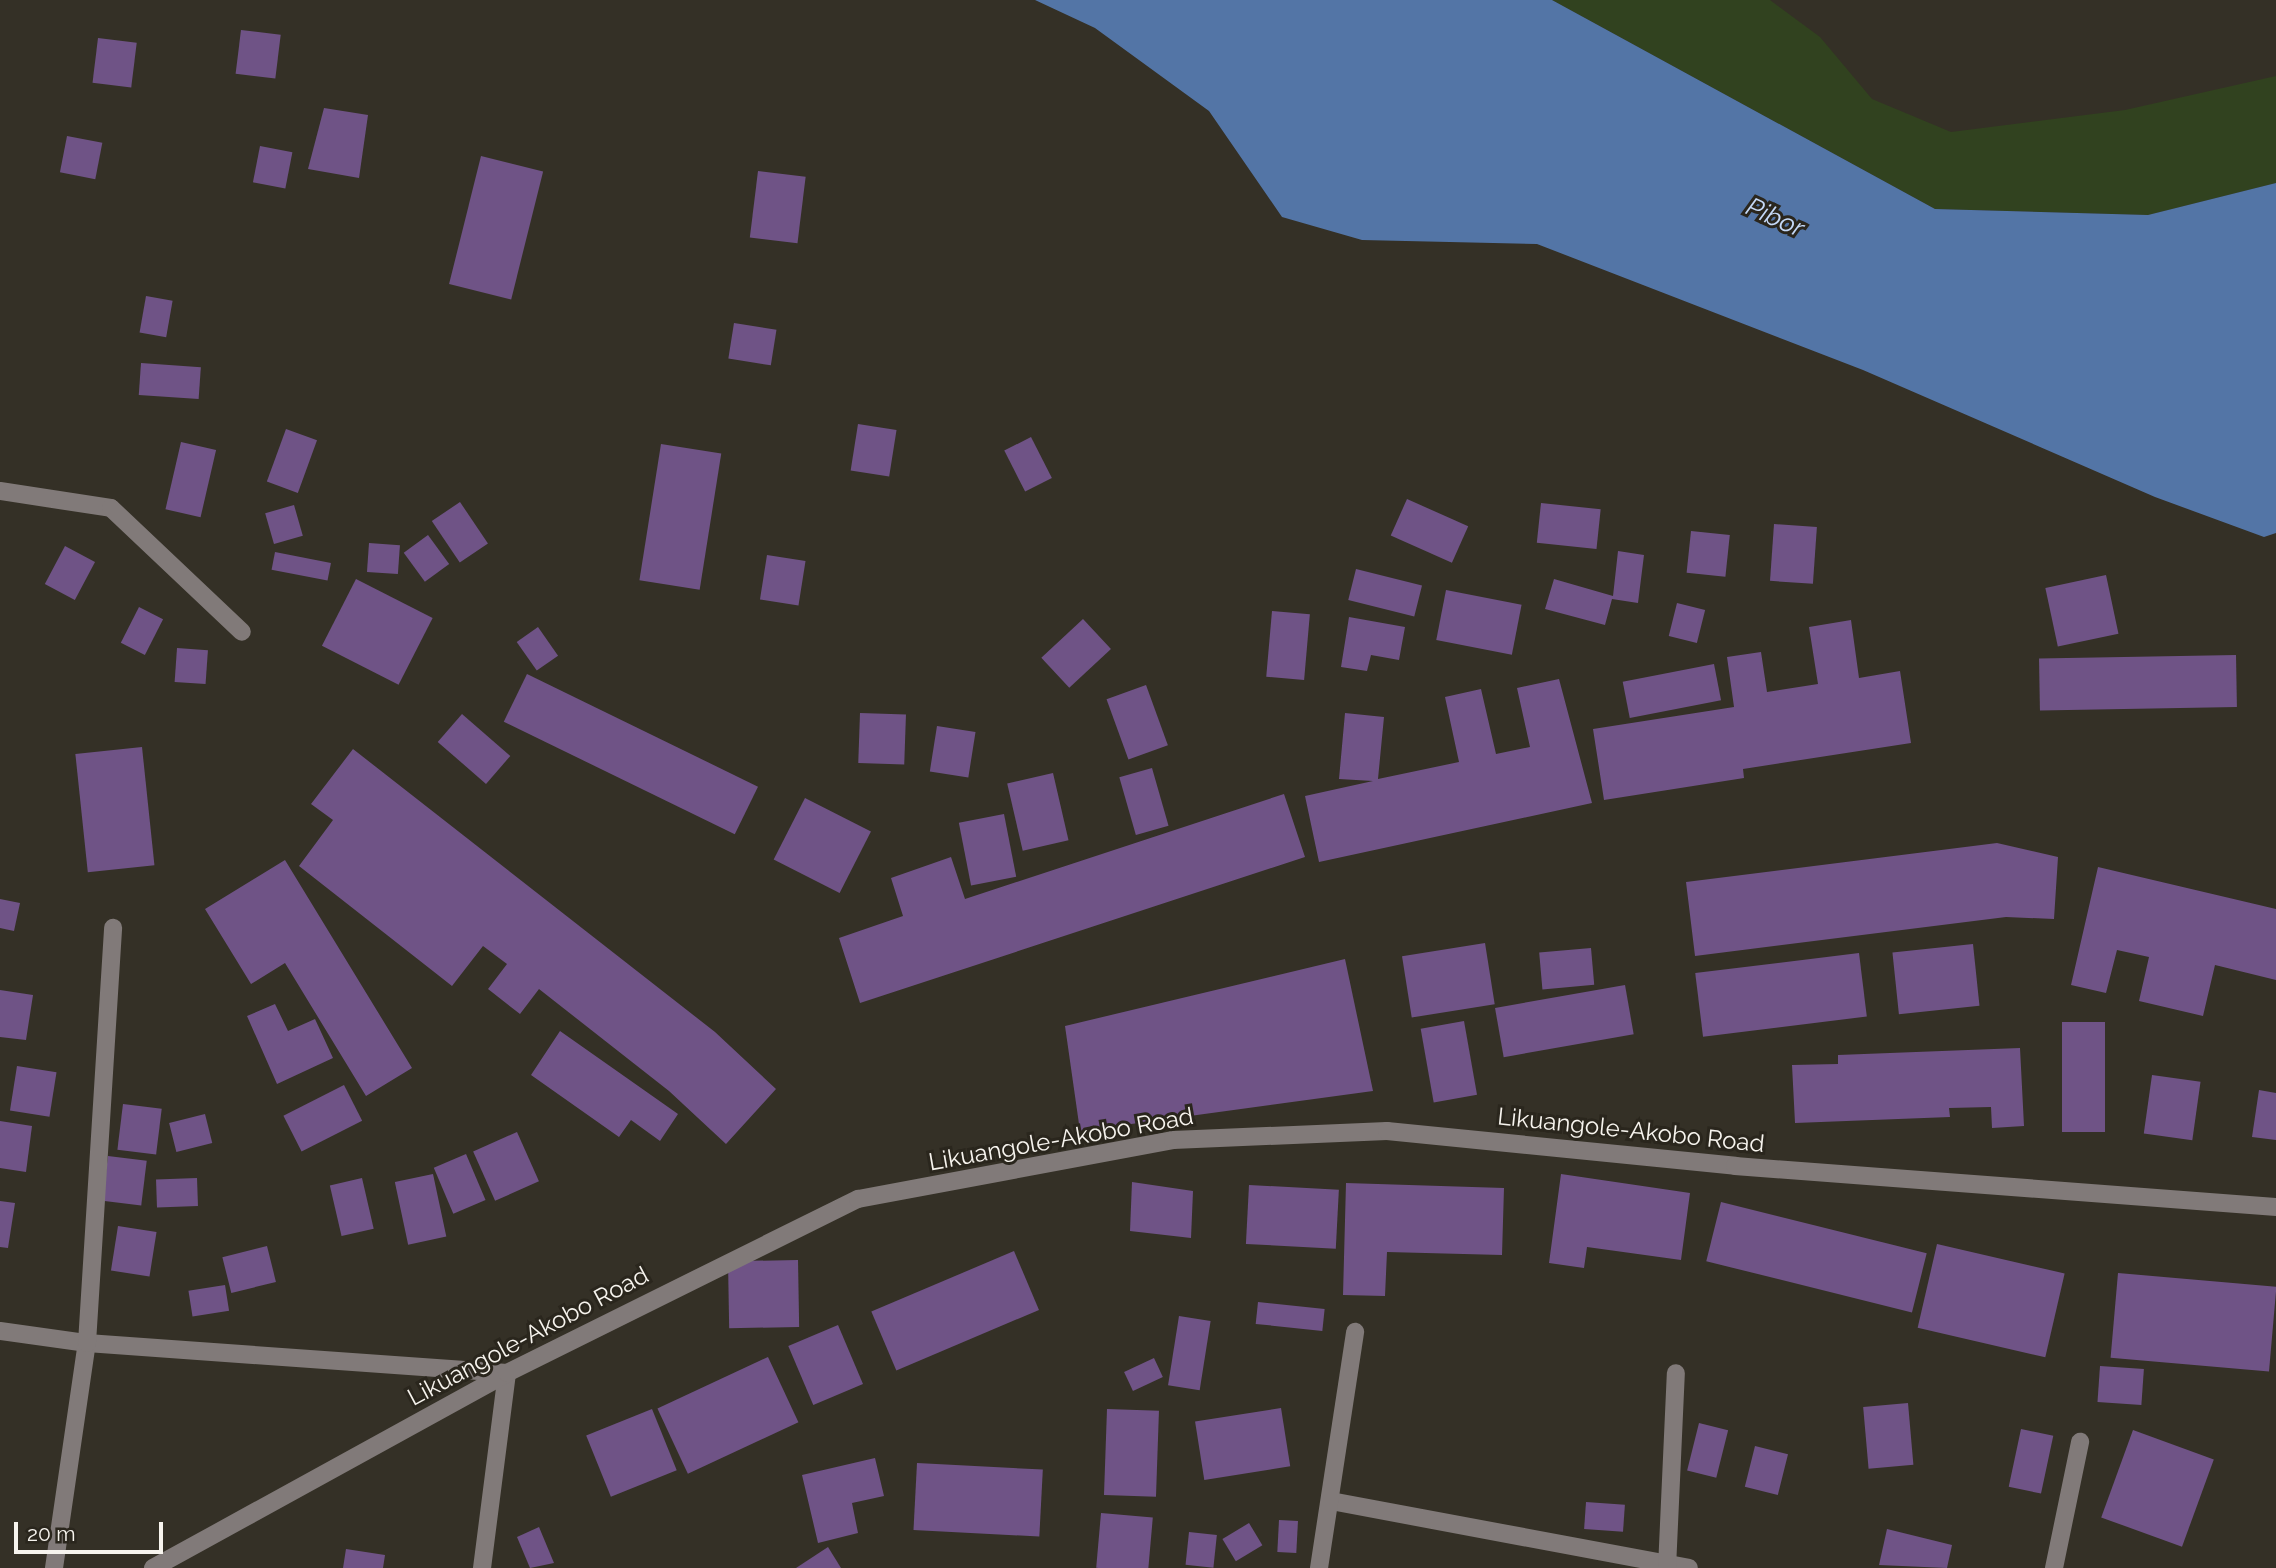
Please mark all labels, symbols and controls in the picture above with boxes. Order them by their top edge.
water label: Pibor [1741,191,1809,245]
street label: Likuangole-Akobo Road [926,1102,1196,1176]
street label: Likuangole-Akobo Road [1496,1102,1766,1158]
street label: Likuangole-Akobo Road [403,1260,653,1412]
scale bar [18,1508,166,1552]
text: 20 m [27,1521,75,1546]

